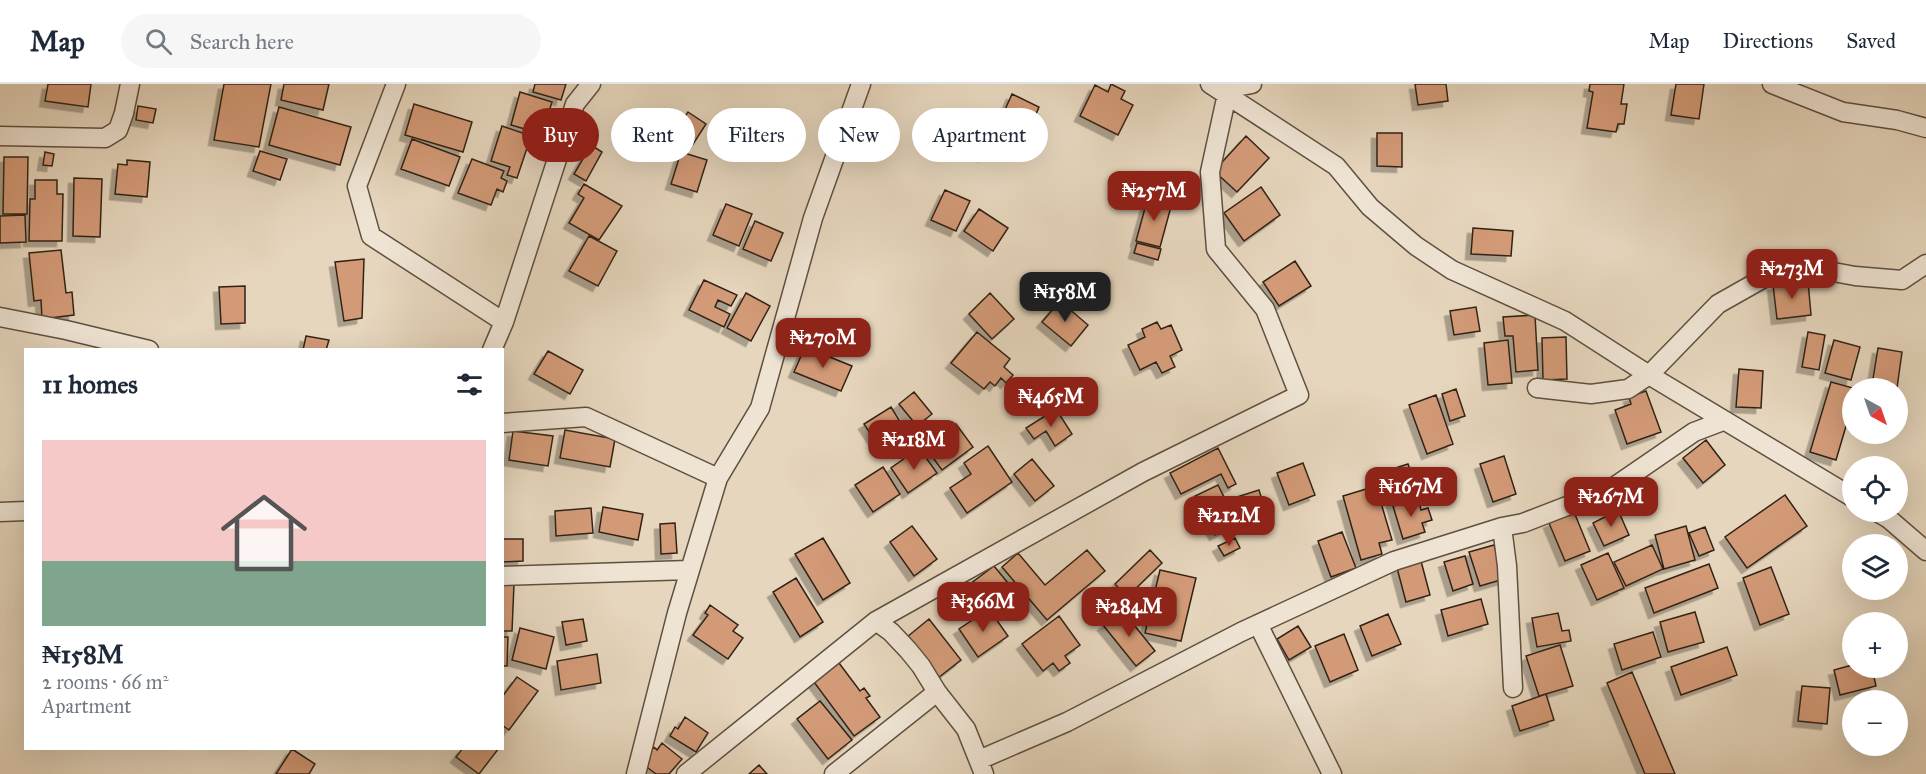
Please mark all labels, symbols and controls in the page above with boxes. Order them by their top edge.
search box [121,14,541,68]
text: Map [30,24,85,59]
icon: search [142,25,175,58]
text: Search here [190,28,294,55]
text: Map [1649,28,1690,54]
text: Directions [1723,28,1813,54]
text: Saved [1846,28,1896,54]
chip: Buy [522,108,599,162]
chip: Rent [611,108,695,162]
chip: Filters [707,108,806,162]
chip: New [818,108,900,162]
chip: Apartment [912,108,1048,162]
pin: ₦257M [1112,171,1196,222]
text: ₦257M [1122,178,1186,202]
pin: ₦273M [1750,249,1834,300]
text: ₦273M [1760,256,1824,280]
pin: ₦158M [1023,272,1107,323]
text: ₦158M [1034,279,1096,303]
pin: ₦270M [781,318,865,369]
text: ₦270M [790,325,856,349]
text: 11 homes [42,368,138,400]
icon: filters [453,368,486,401]
pin: ₦465M [1009,377,1093,428]
north arrow [1842,378,1908,444]
map controls [1842,378,1908,756]
text: ₦465M [1018,384,1084,408]
pin: ₦218M [872,420,956,471]
text: ₦218M [882,427,946,451]
button: locate [1842,456,1908,522]
pin: ₦167M [1369,467,1453,518]
text: ₦167M [1379,474,1443,498]
pin: ₦267M [1569,477,1653,528]
icon: home [210,479,318,587]
text: ₦267M [1578,484,1644,508]
pin: ₦212M [1187,496,1271,547]
text: ₦212M [1198,503,1260,527]
button: layers [1842,534,1908,600]
pin: ₦366M [941,582,1025,633]
pin: ₦284M [1087,587,1171,638]
text: ₦366M [951,589,1015,613]
text: ₦284M [1096,594,1162,618]
button: + [1842,612,1908,678]
text: ₦158M [42,638,124,670]
text: 2 rooms · 66 m² [42,670,168,694]
button: − [1842,690,1908,756]
text: Apartment [42,694,131,718]

